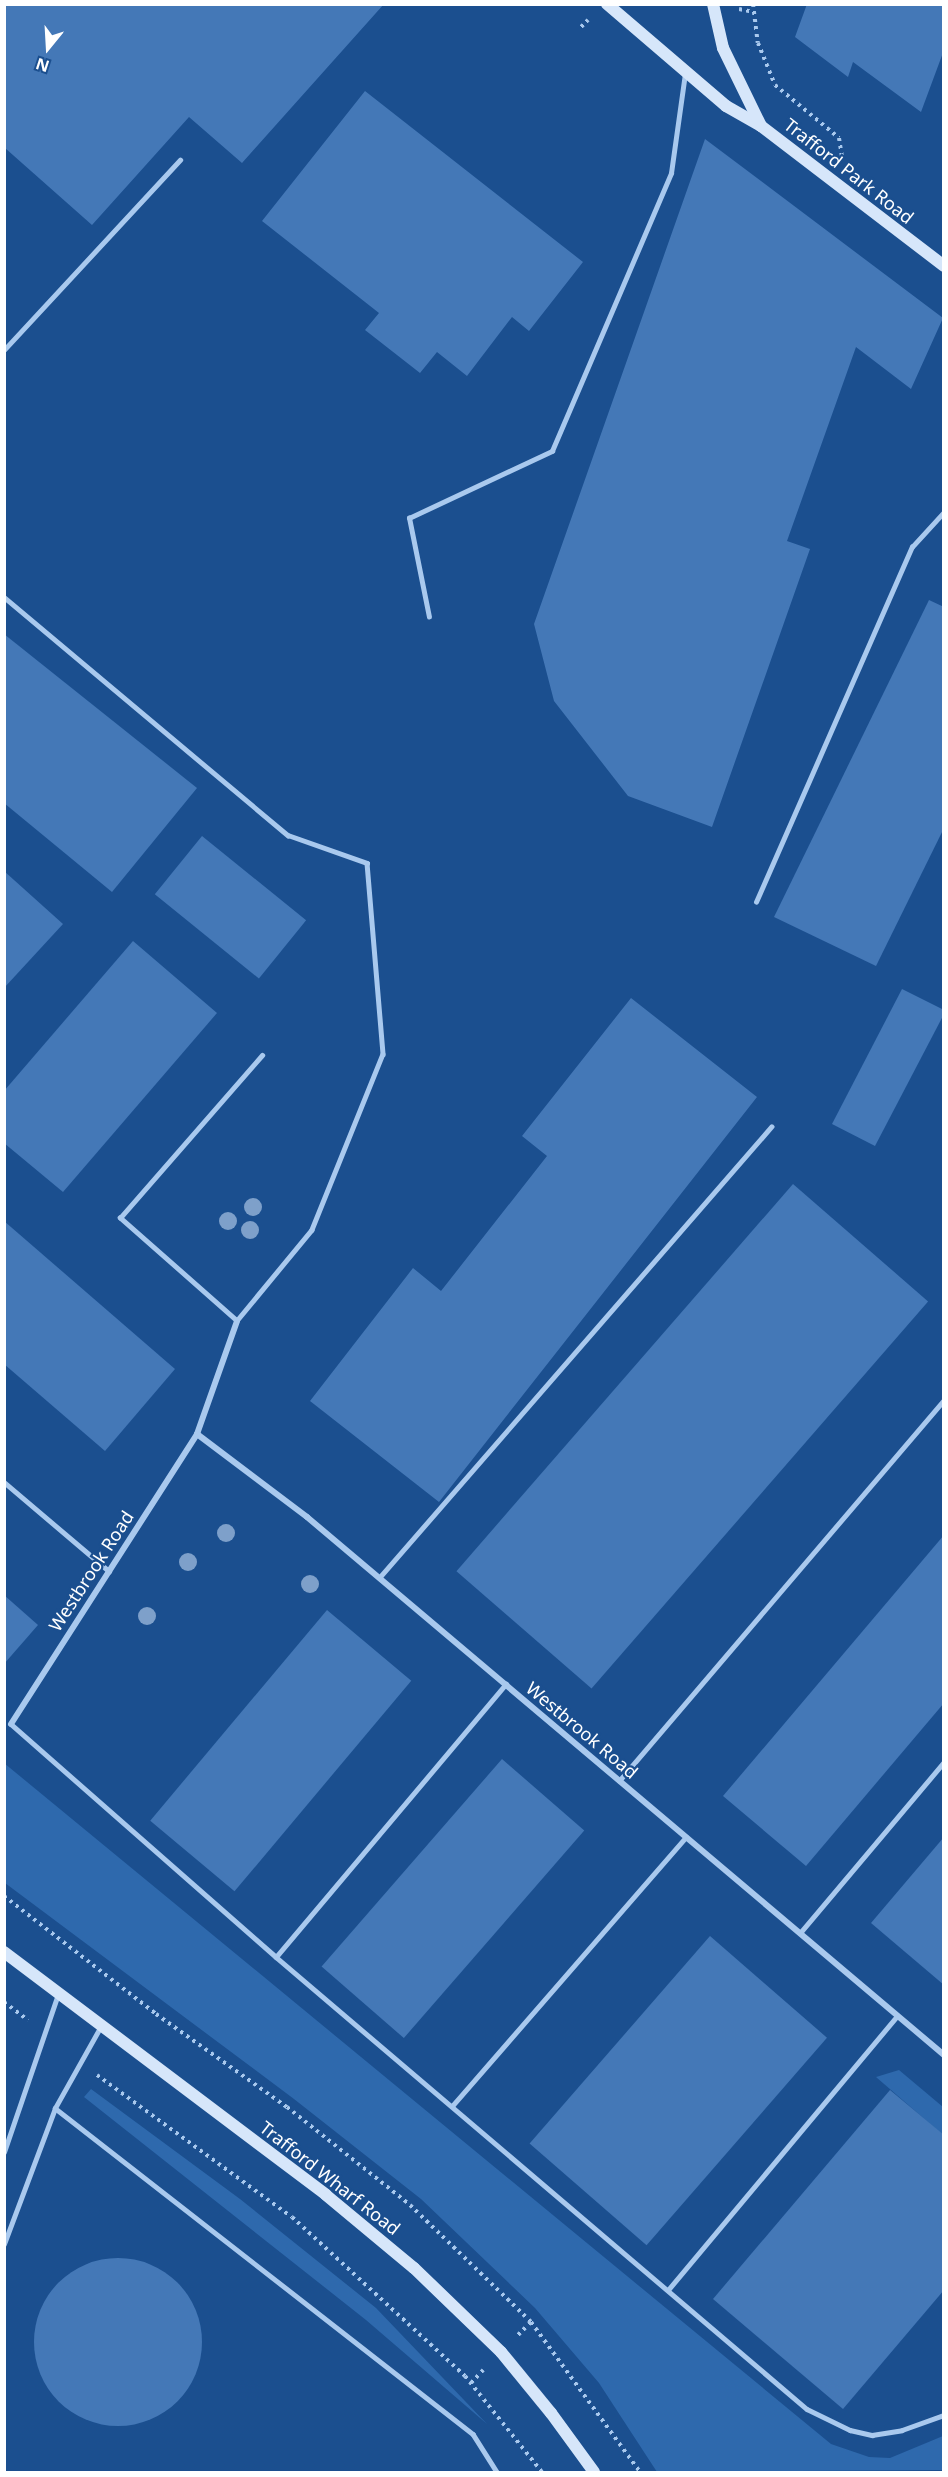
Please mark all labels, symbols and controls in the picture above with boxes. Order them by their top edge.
north arrow [18,18,78,78]
text: N [33,53,52,78]
street label: Trafford Park Road [780,114,918,228]
street label: Westbrook Road [44,1507,138,1635]
street label: Westbrook Road [522,1677,642,1783]
street label: Trafford Wharf Road [256,2117,404,2239]

